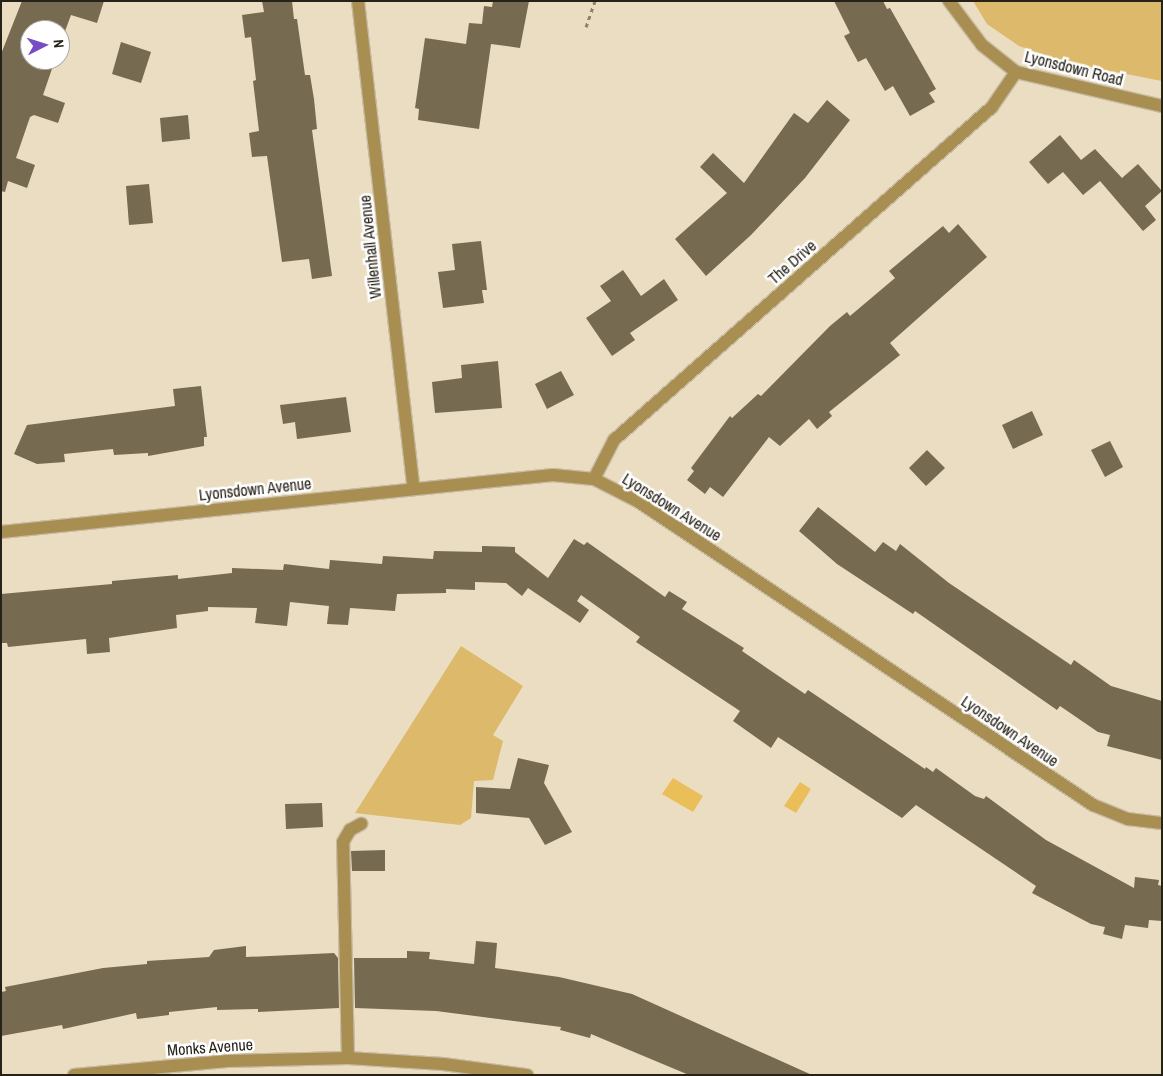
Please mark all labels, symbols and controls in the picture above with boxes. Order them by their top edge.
north arrow [20,20,70,70]
text: N [50,39,68,49]
street label: Lyonsdown Road [1023,46,1125,90]
street label: Willenhall Avenue [355,194,385,300]
street label: The Drive [764,236,820,288]
street label: Lyonsdown Avenue [619,469,725,545]
street label: Lyonsdown Avenue [197,474,313,504]
street label: Lyonsdown Avenue [957,691,1063,771]
street label: Monks Avenue [166,1034,254,1060]

